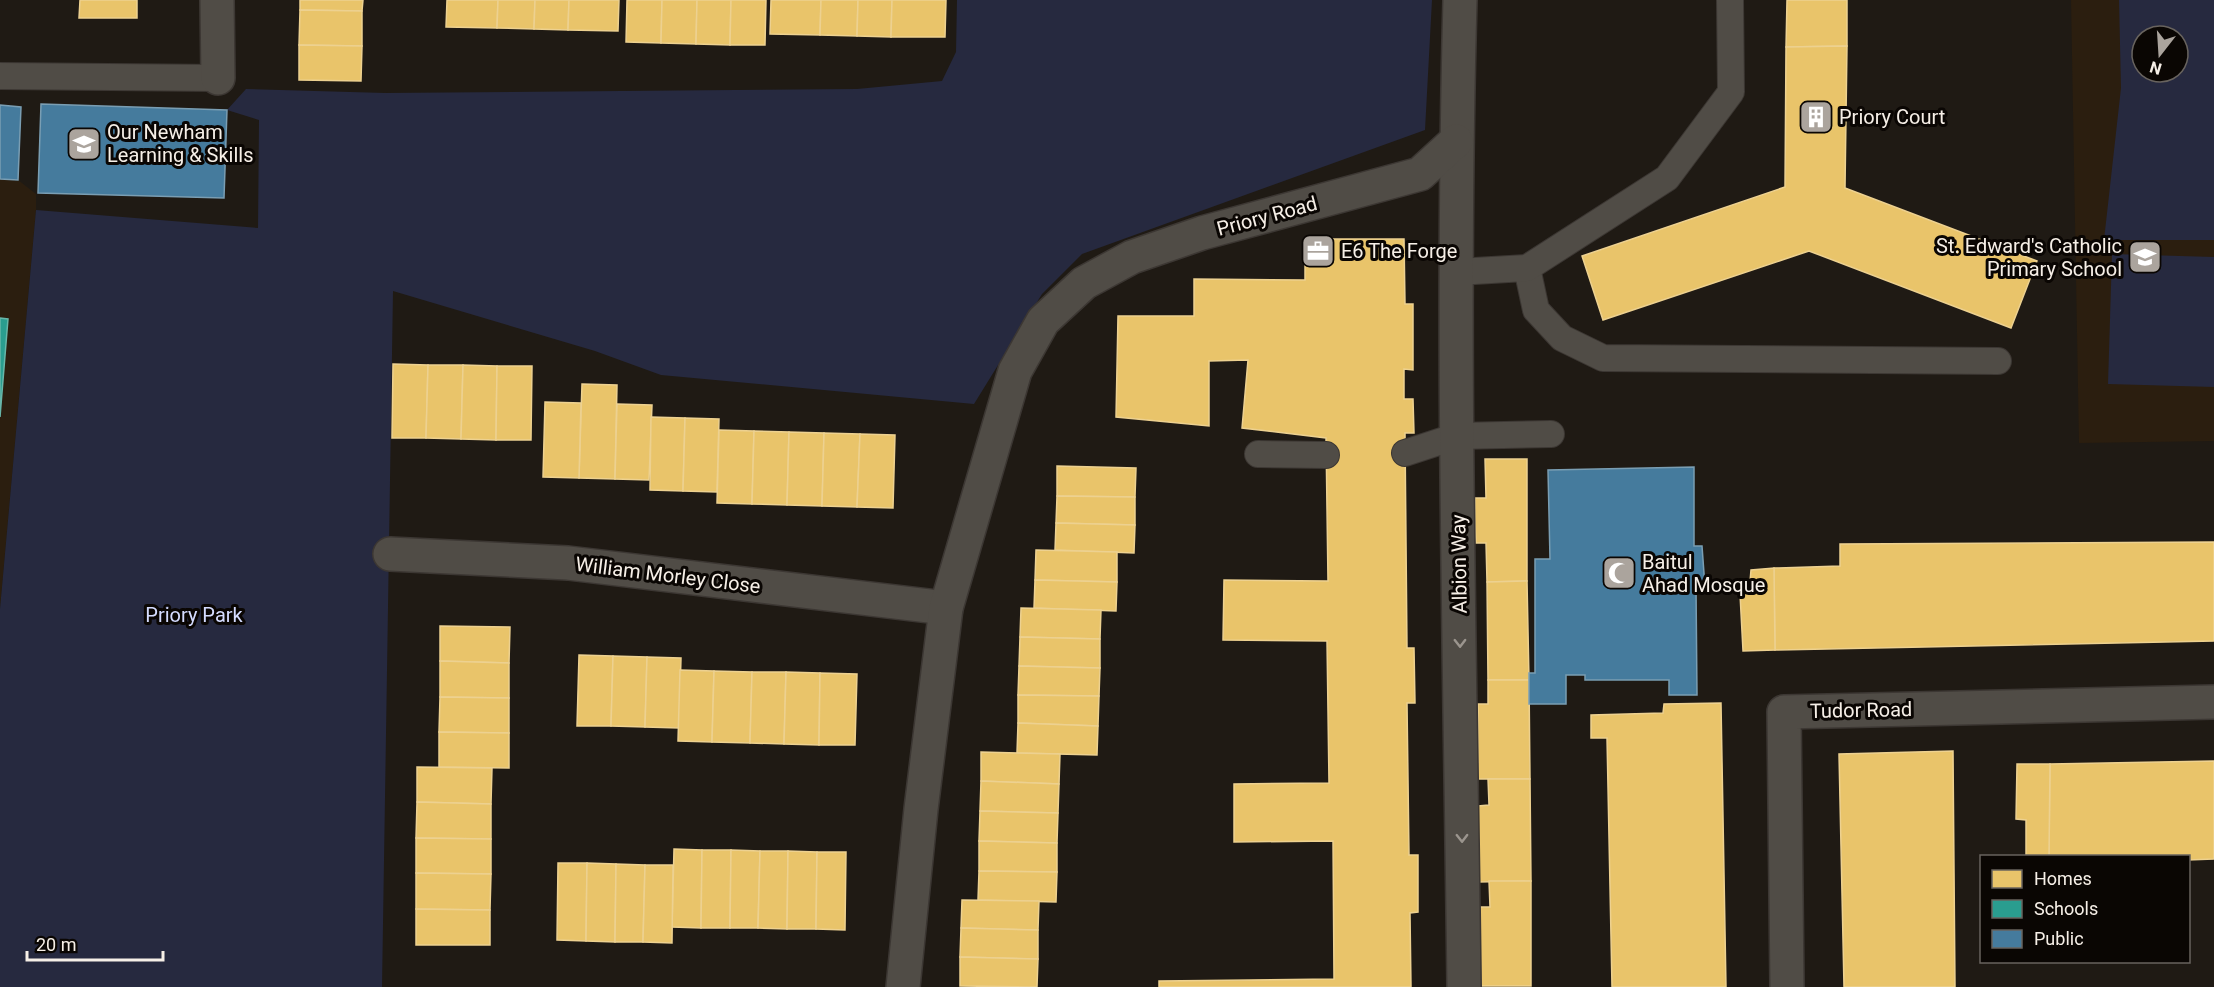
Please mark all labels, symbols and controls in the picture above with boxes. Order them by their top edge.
north arrow [2130,24,2190,84]
text: N [2148,57,2164,79]
building icon: Priory Court [1798,99,1834,135]
place label: Priory Court [1839,105,1945,129]
place label: Our Newham Learning & Skills [107,120,254,167]
school or university icon: Our Newham Learning & Skills [66,126,102,162]
street label: Priory Road [1214,191,1320,241]
office icon: E6 The Forge [1300,233,1336,269]
place label: St. Edward's Catholic Primary School [1936,234,2122,281]
place label: E6 The Forge [1341,239,1457,263]
school or university icon: St. Edward's Catholic Primary School [2127,239,2163,275]
street label: Albion Way [1446,514,1472,614]
place label: Baitul Ahad Mosque [1642,550,1765,597]
street label: William Morley Close [574,552,762,598]
mosque icon: Baitul Ahad Mosque [1601,555,1637,591]
park label: Priory Park [145,603,244,627]
one-way arrow [1454,639,1466,648]
street label: Tudor Road [1810,697,1912,723]
one-way arrow [1456,834,1468,843]
legend [1980,855,2190,963]
text: Homes [2034,868,2092,889]
text: Schools [2034,898,2098,919]
scale bar [27,924,164,962]
text: Public [2034,928,2084,949]
text: 20 m [36,934,76,955]

